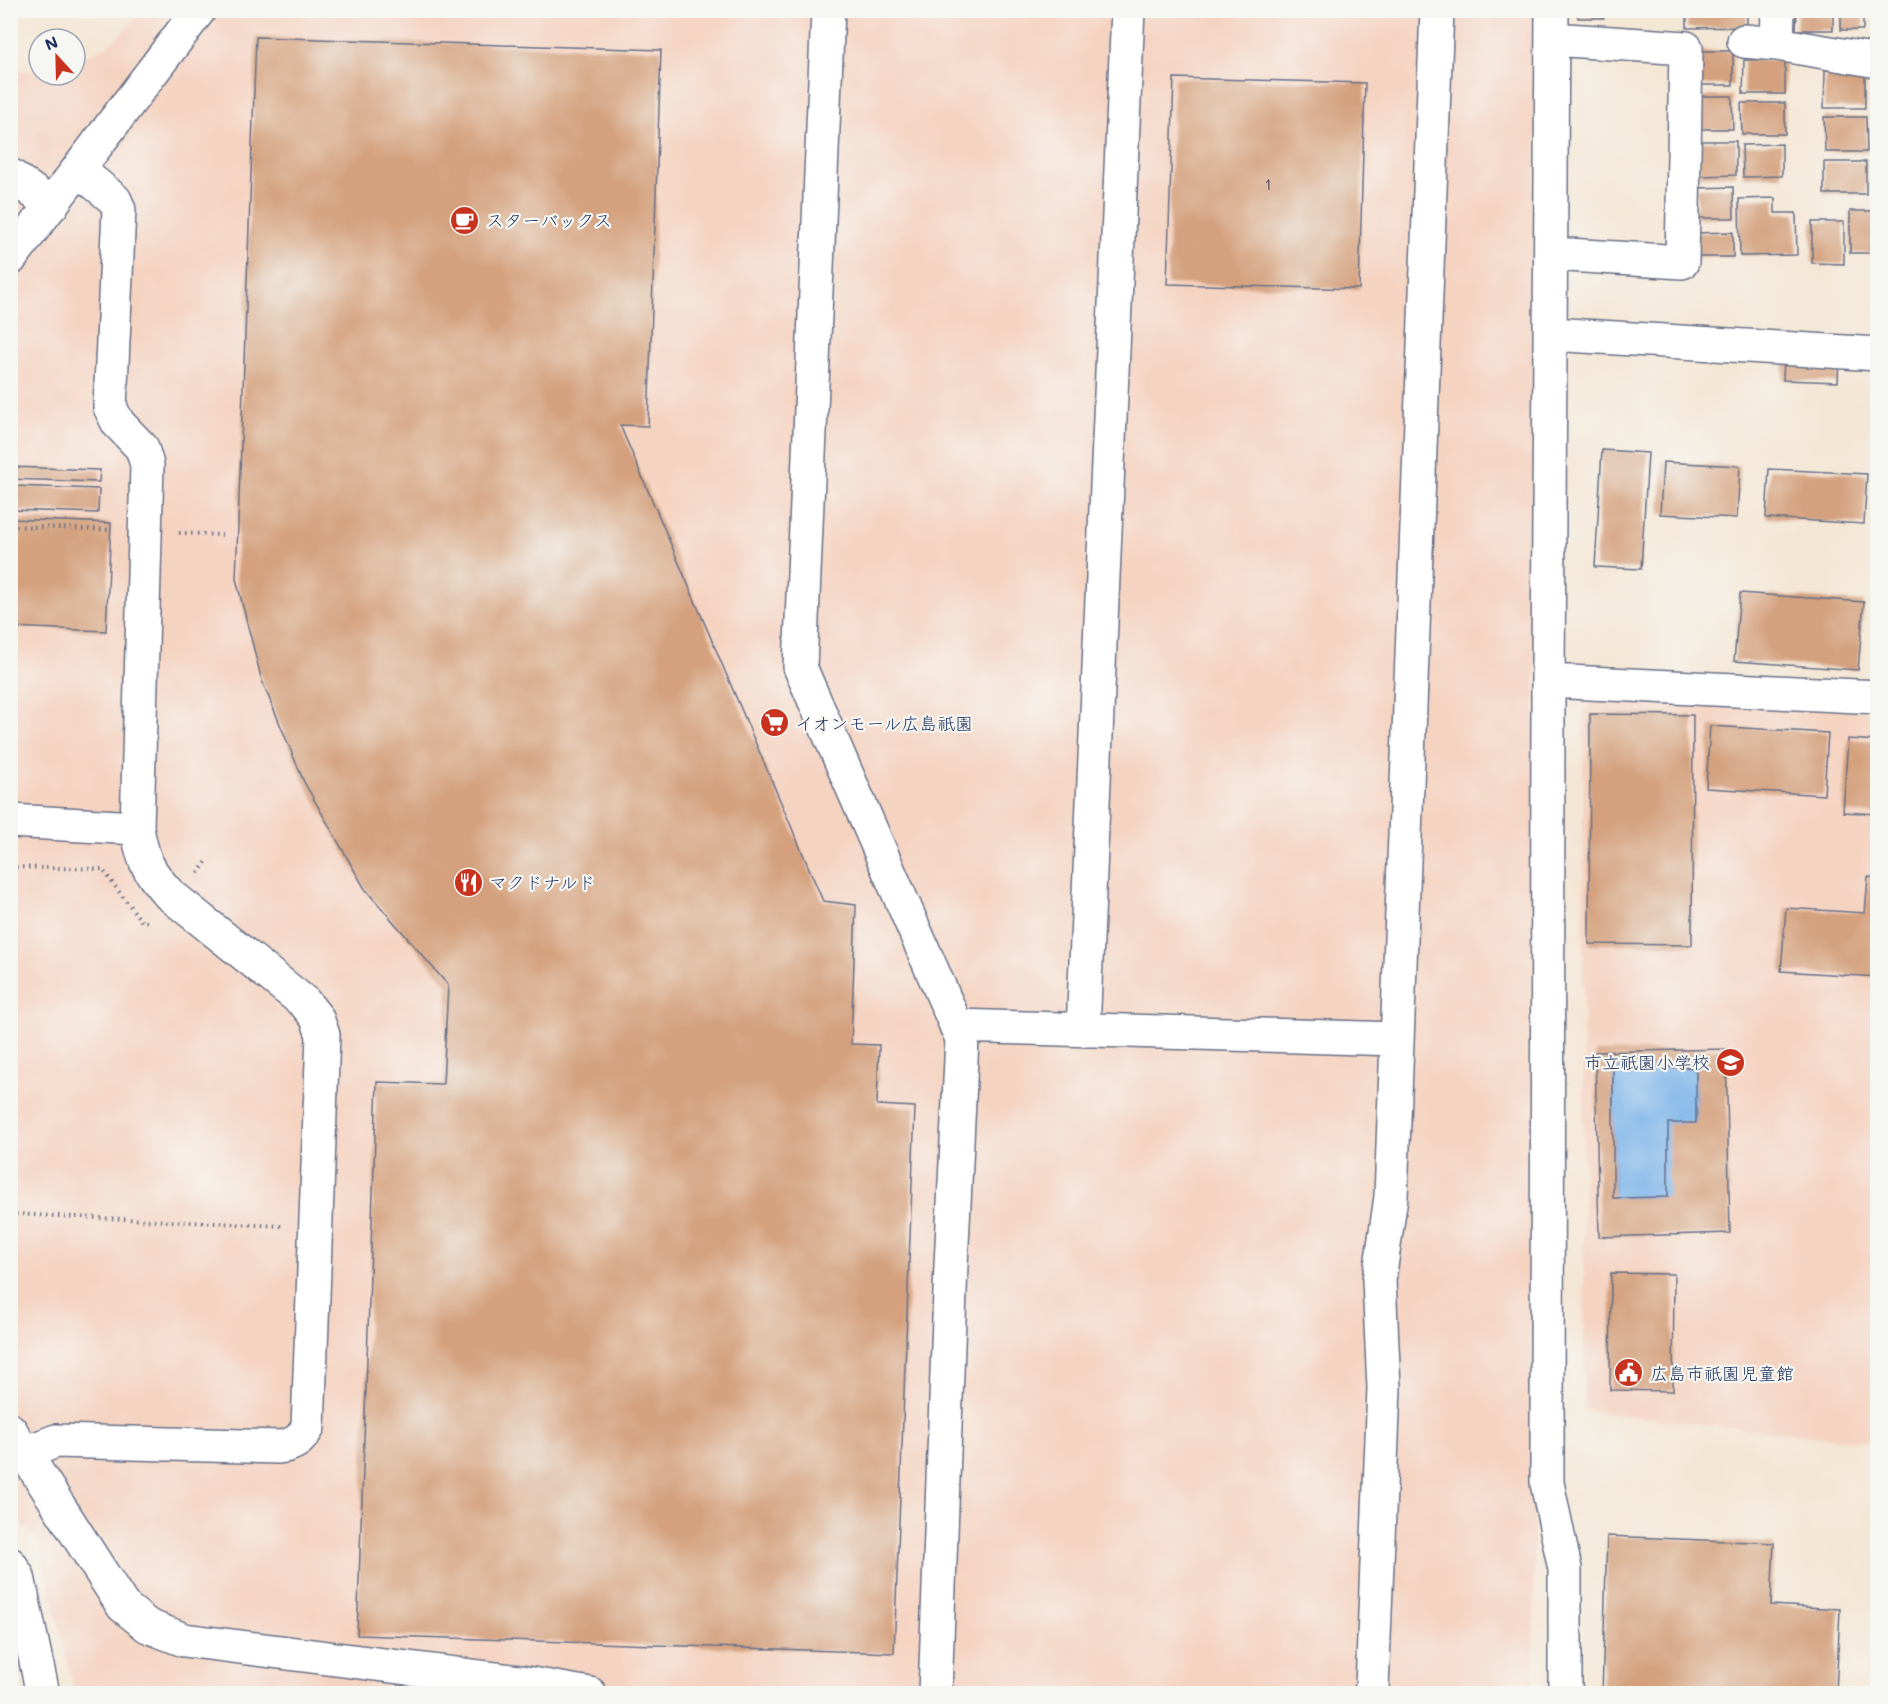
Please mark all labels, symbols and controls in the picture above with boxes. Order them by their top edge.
north arrow [27,27,87,87]
text: N [42,31,61,55]
house number: 1 [1265,174,1271,194]
cafe icon: スターバックス [449,204,481,236]
place label: スターバックス [486,208,612,232]
supermarket icon: イオンモール広島祇園 [758,707,790,739]
place label: イオンモール広島祇園 [795,711,973,735]
restaurant icon: マクドナルド [452,866,484,898]
place label: マクドナルド [489,870,596,894]
school or university icon: 市立祇園小学校 [1715,1046,1747,1078]
place label: 市立祇園小学校 [1584,1050,1710,1074]
public building icon: 広島市祇園児童館 [1613,1357,1645,1389]
place label: 広島市祇園児童館 [1650,1361,1794,1385]

